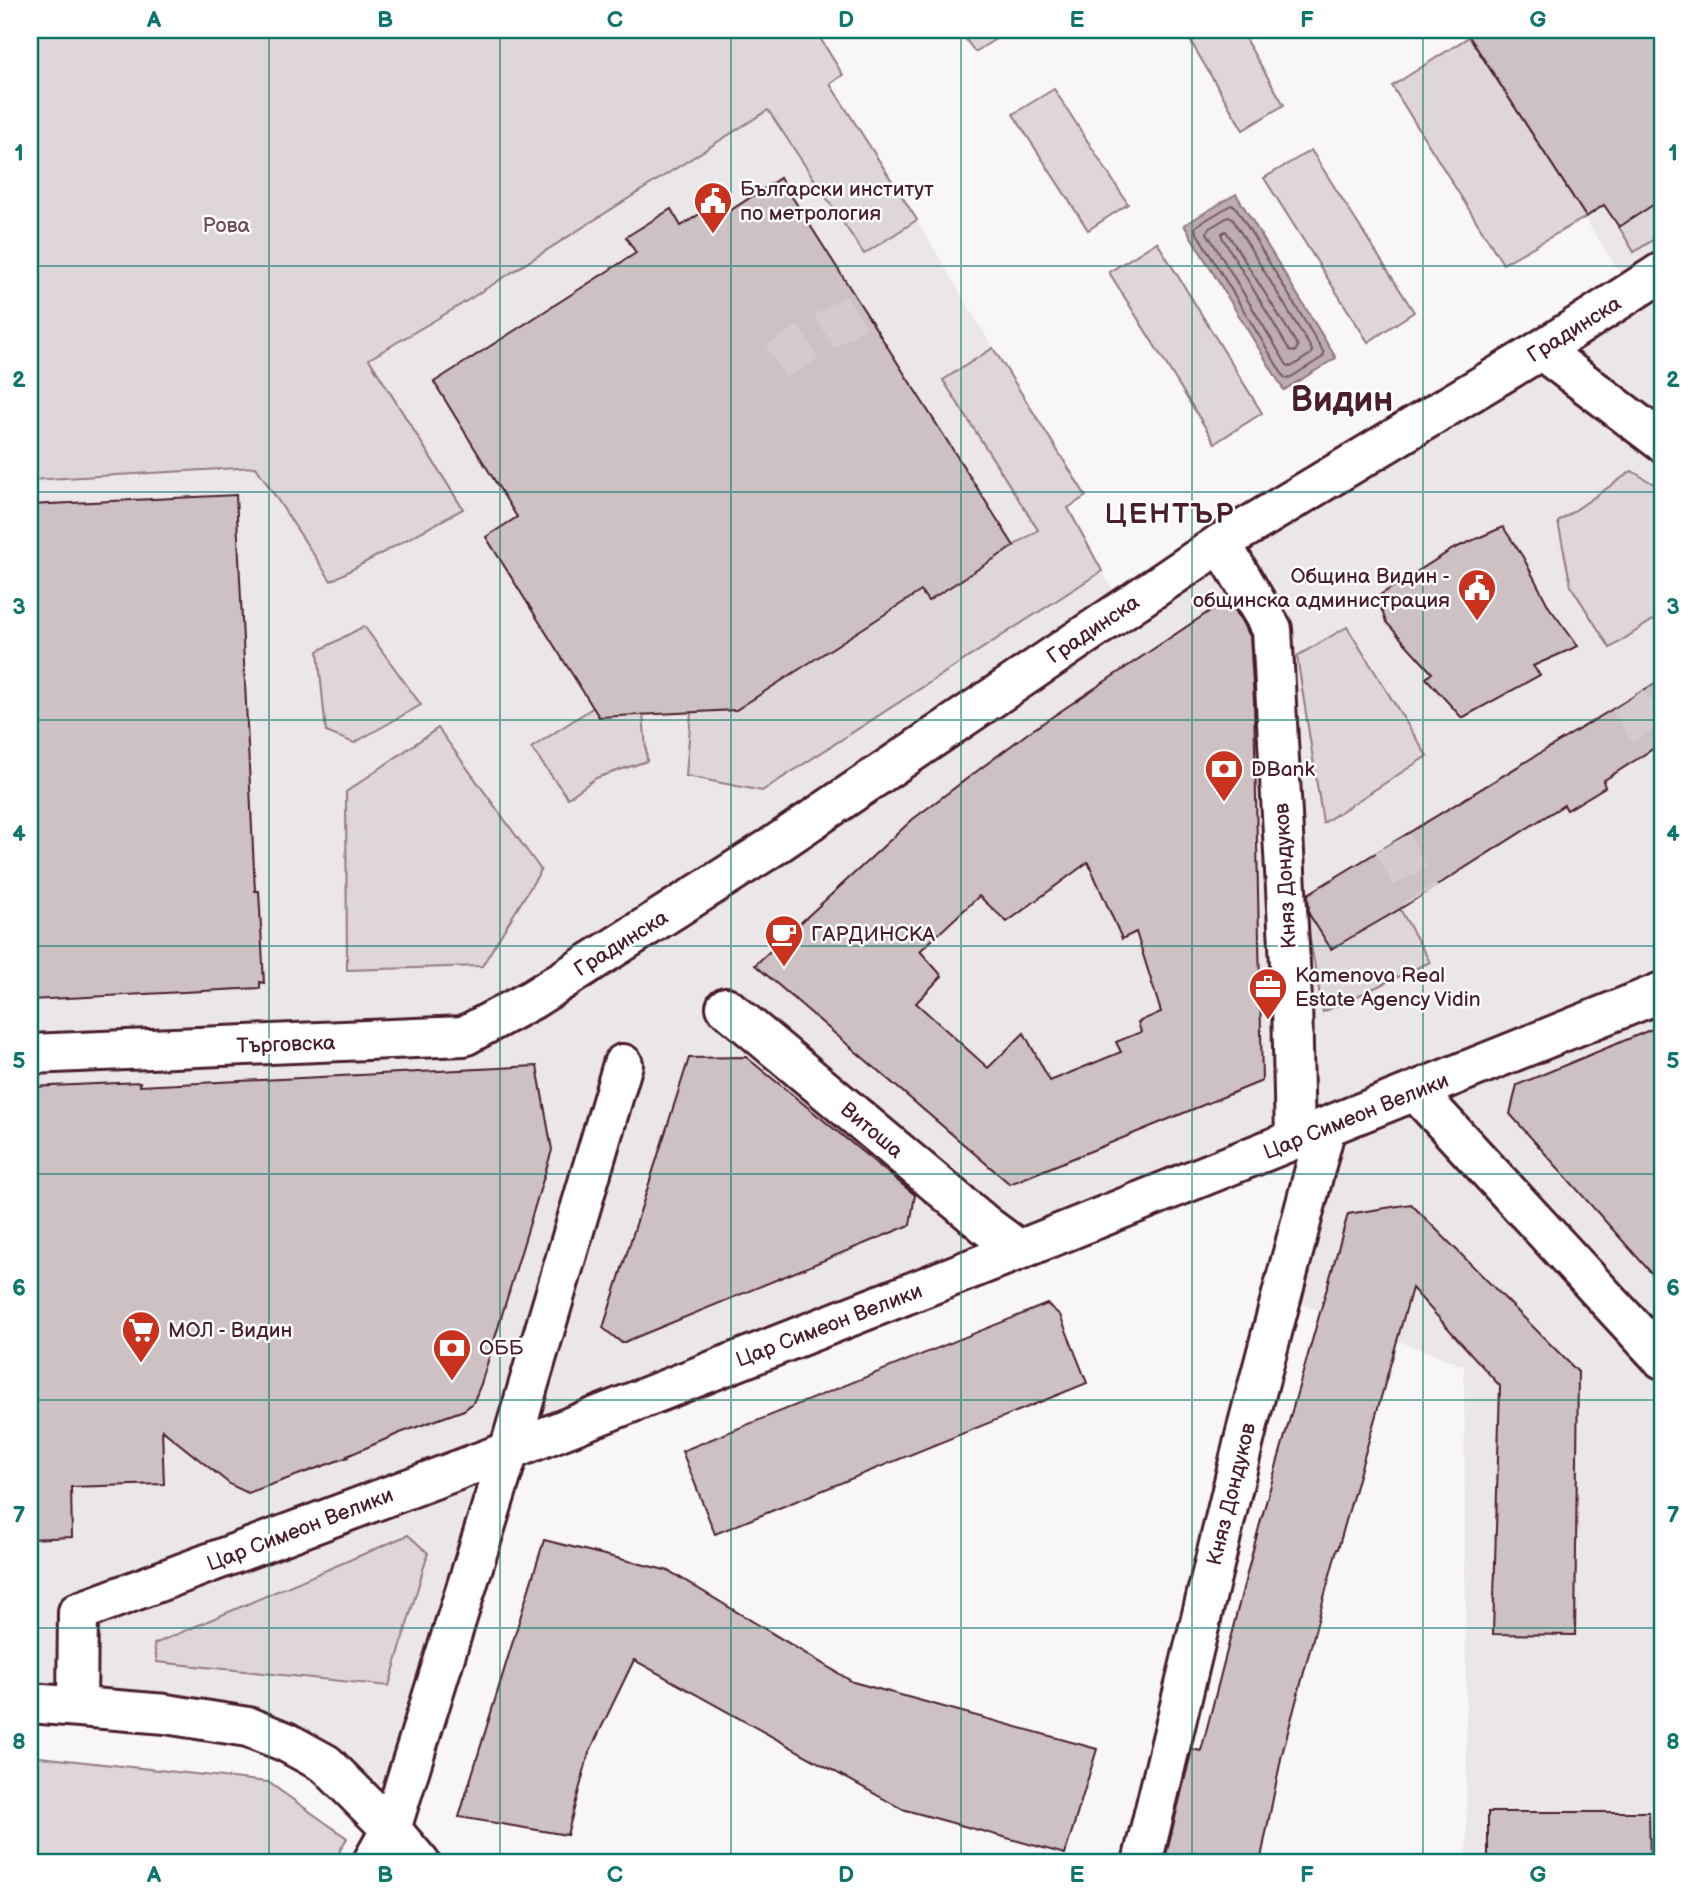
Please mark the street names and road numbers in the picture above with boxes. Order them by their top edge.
street label: Градинска [1523,290,1626,368]
street label: Градинска [1042,589,1145,669]
street label: Княз Дондуков [1269,803,1302,949]
street label: Градинска [570,904,673,982]
street label: Търговска [236,1030,337,1059]
street label: Цар Симеон Велики [1260,1068,1452,1165]
street label: Витоша [835,1097,908,1164]
street label: Цар Симеон Велики [732,1278,926,1373]
street label: Княз Дондуков [1202,1420,1261,1568]
street label: Цар Симеон Велики [203,1482,397,1577]

